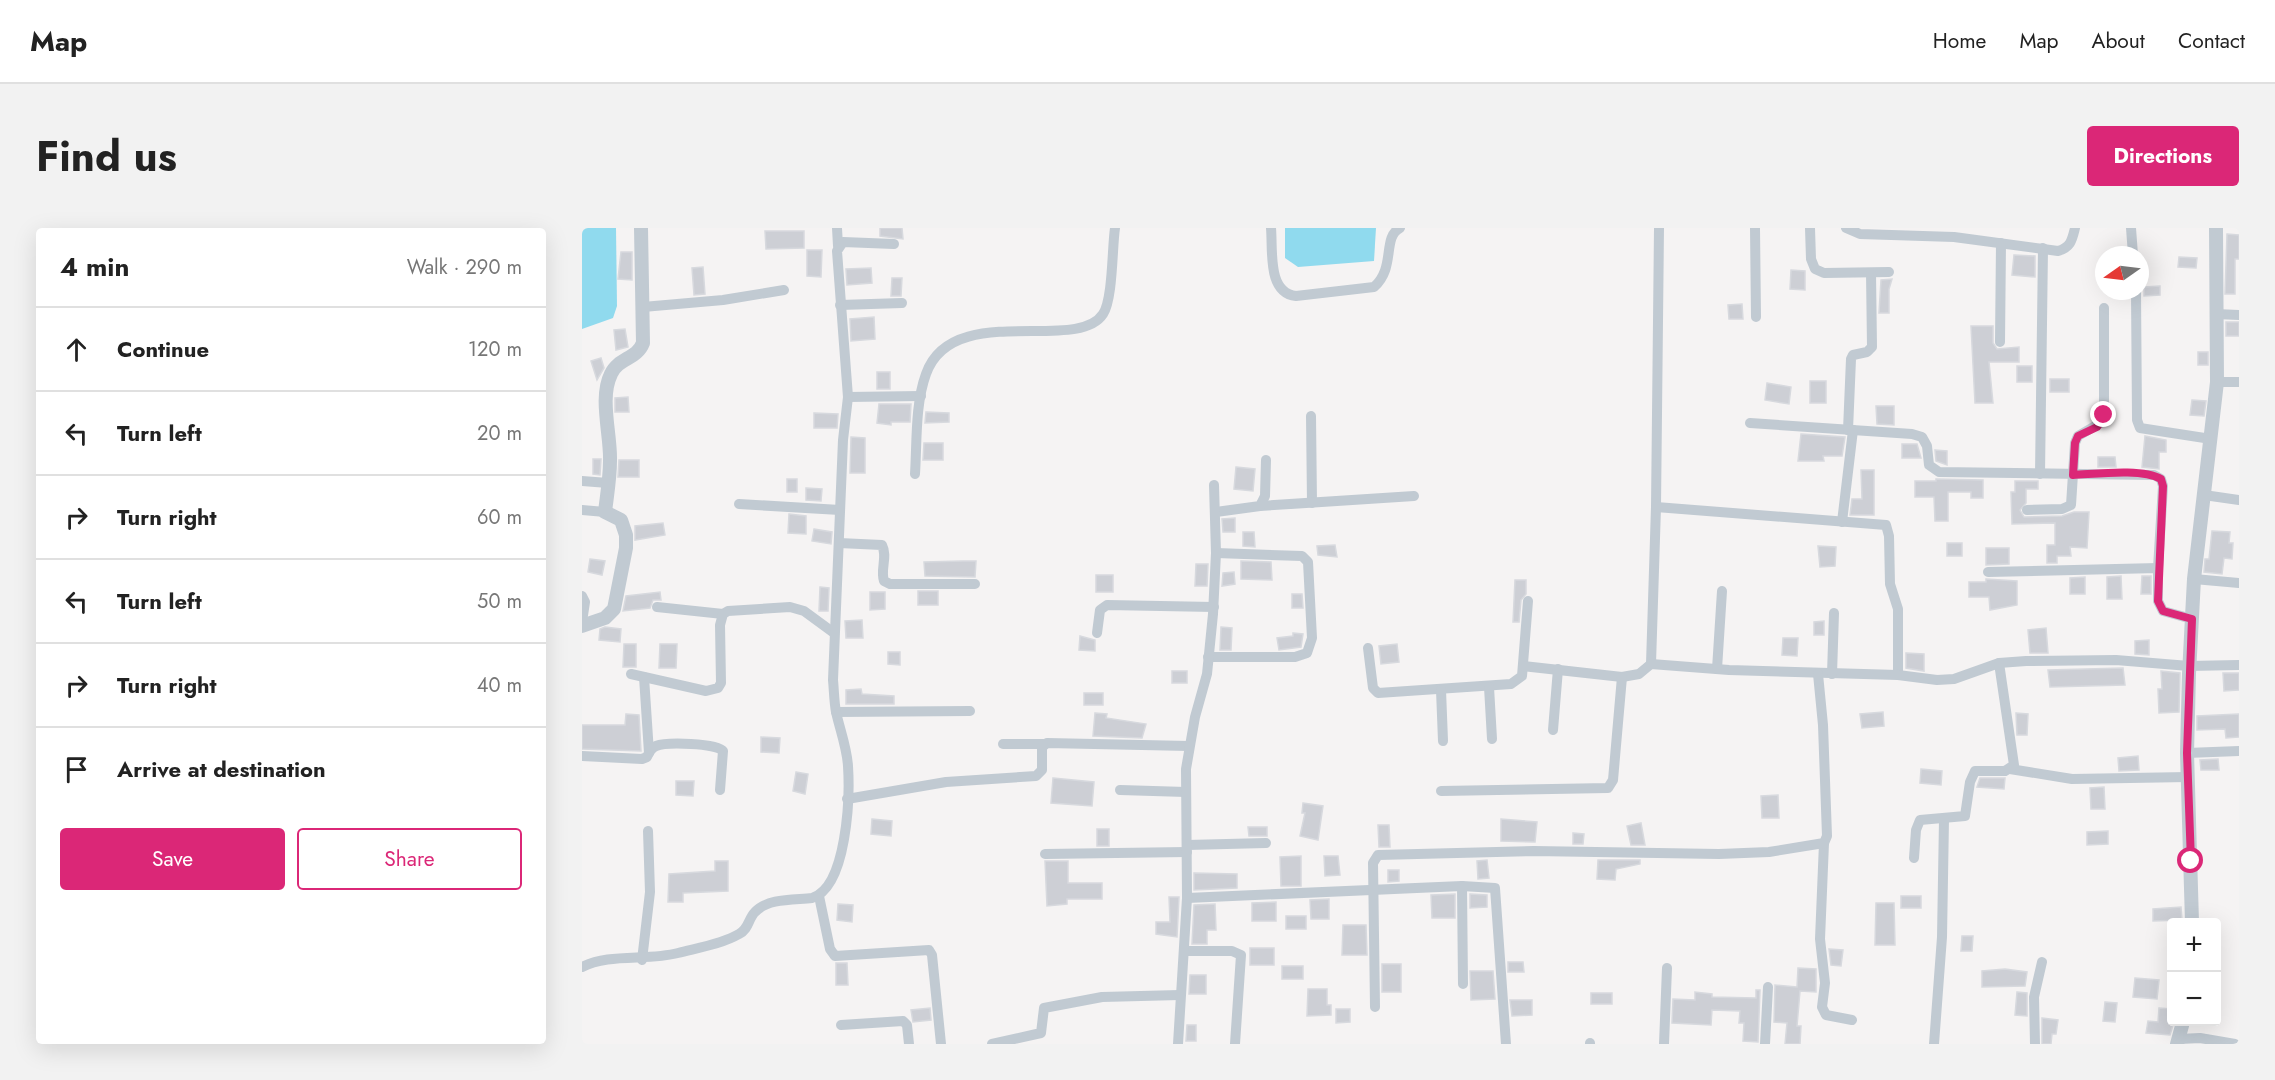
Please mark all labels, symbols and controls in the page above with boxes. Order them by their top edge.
text: Map [30,21,87,62]
text: Home [1933,26,1986,56]
text: Map [2019,26,2059,56]
text: About [2092,26,2145,56]
text: Contact [2178,26,2245,56]
text: Find us [36,126,177,187]
button: Directions [2087,126,2239,186]
north arrow [2095,246,2149,300]
text: 4 min [60,248,129,286]
text: Walk · 290 m [407,253,522,282]
icon: ahead [60,333,93,366]
text: Continue [117,333,209,365]
text: 120 m [468,335,522,364]
route end [2090,401,2116,427]
icon: left [60,417,93,450]
text: Turn left [117,417,202,449]
text: 20 m [477,419,522,448]
icon: right [60,501,93,534]
text: Turn right [117,501,217,533]
text: 60 m [477,503,522,532]
icon: left [60,585,93,618]
text: Turn left [117,585,202,617]
text: 50 m [477,587,522,616]
icon: right [60,669,93,702]
text: Turn right [117,669,217,701]
text: 40 m [477,671,522,700]
icon: arrive [60,753,93,786]
text: Arrive at destination [117,753,326,785]
button: Save [60,828,285,890]
button: Share [297,828,522,890]
route start [2177,847,2203,873]
map controls [2167,918,2221,1026]
button: + [2167,918,2221,972]
button: − [2167,972,2221,1026]

